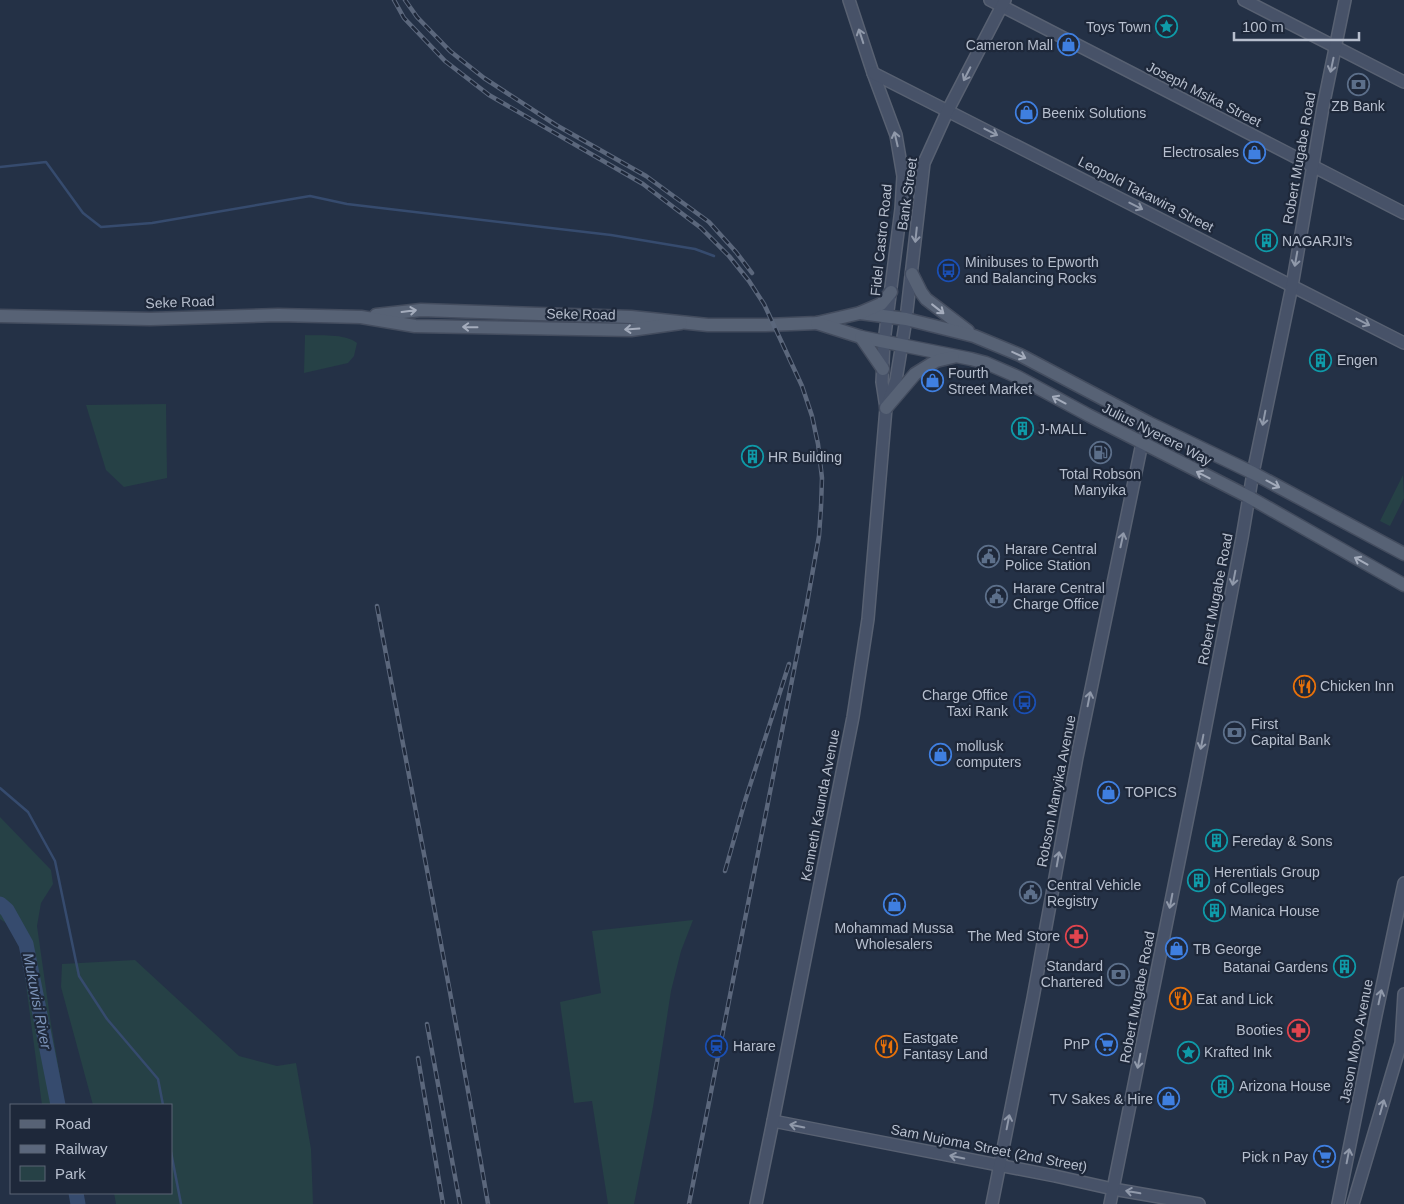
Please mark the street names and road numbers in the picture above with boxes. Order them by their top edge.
street label: Joseph Msika Street [1144,58,1264,130]
street label: Robert Mugabe Road [1279,91,1319,225]
street label: Leopold Takawira Street [1076,153,1217,235]
street label: Bank Street [894,157,920,231]
street label: Fidel Castro Road [867,183,895,297]
street label: Seke Road [145,293,215,311]
street label: Seke Road [546,305,616,323]
street label: Julius Nyerere Way [1100,399,1214,469]
street label: Robert Mugabe Road [1194,532,1236,666]
street label: Robson Manyika Avenue [1033,713,1079,868]
street label: Kenneth Kaunda Avenue [797,727,843,882]
street label: Robert Mugabe Road [1116,930,1158,1064]
street label: Jason Moyo Avenue [1336,978,1376,1104]
street label: Sam Nujoma Street (2nd Street) [889,1121,1089,1175]

